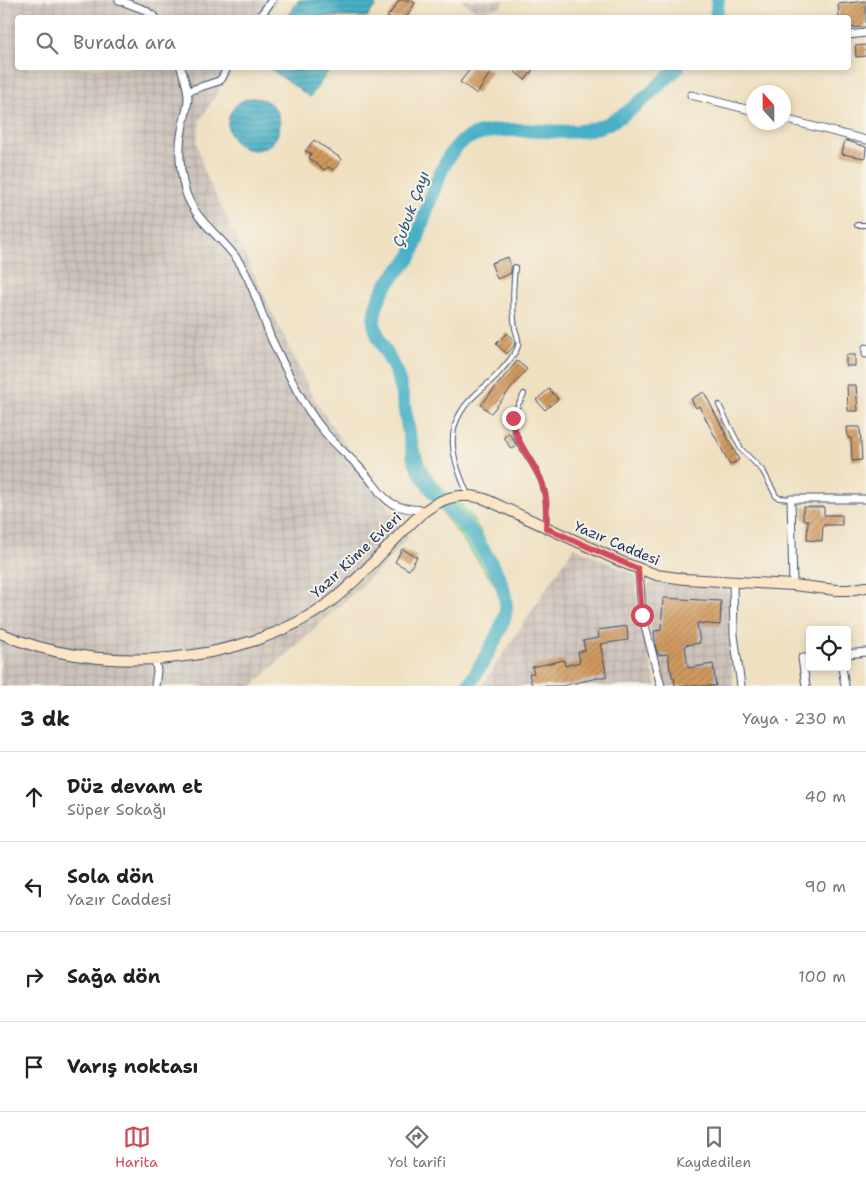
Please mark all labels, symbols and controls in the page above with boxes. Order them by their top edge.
search box [15,15,851,70]
icon: search [33,29,61,57]
text: Burada ara [73,30,176,55]
north arrow [746,85,791,130]
water label: Çubuk Çayı [388,168,434,250]
route end [502,407,525,430]
street label: Yazır Küme Evleri [307,508,405,602]
street label: Yazır Caddesi [571,517,663,569]
route start [631,604,654,627]
map controls [806,626,851,671]
button: locate [806,626,851,671]
text: 3 dk [20,705,70,733]
text: Yaya · 230 m [742,708,846,729]
text: Düz devam et [67,774,203,799]
icon: ahead [20,783,48,811]
text: 40 m [804,786,846,807]
text: Süper Sokağı [67,799,167,820]
text: Sola dön [67,864,154,889]
icon: left [20,873,48,901]
text: 90 m [805,876,846,897]
text: Yazır Caddesi [67,889,172,910]
icon: right [20,963,48,991]
text: Sağa dön [67,964,160,989]
text: 100 m [798,966,846,987]
icon: arrive [20,1053,48,1081]
text: Varış noktası [67,1054,198,1079]
tab: Harita [115,1123,158,1171]
tab: Yol tarifi [388,1123,446,1171]
tab: Kaydedilen [676,1123,751,1171]

